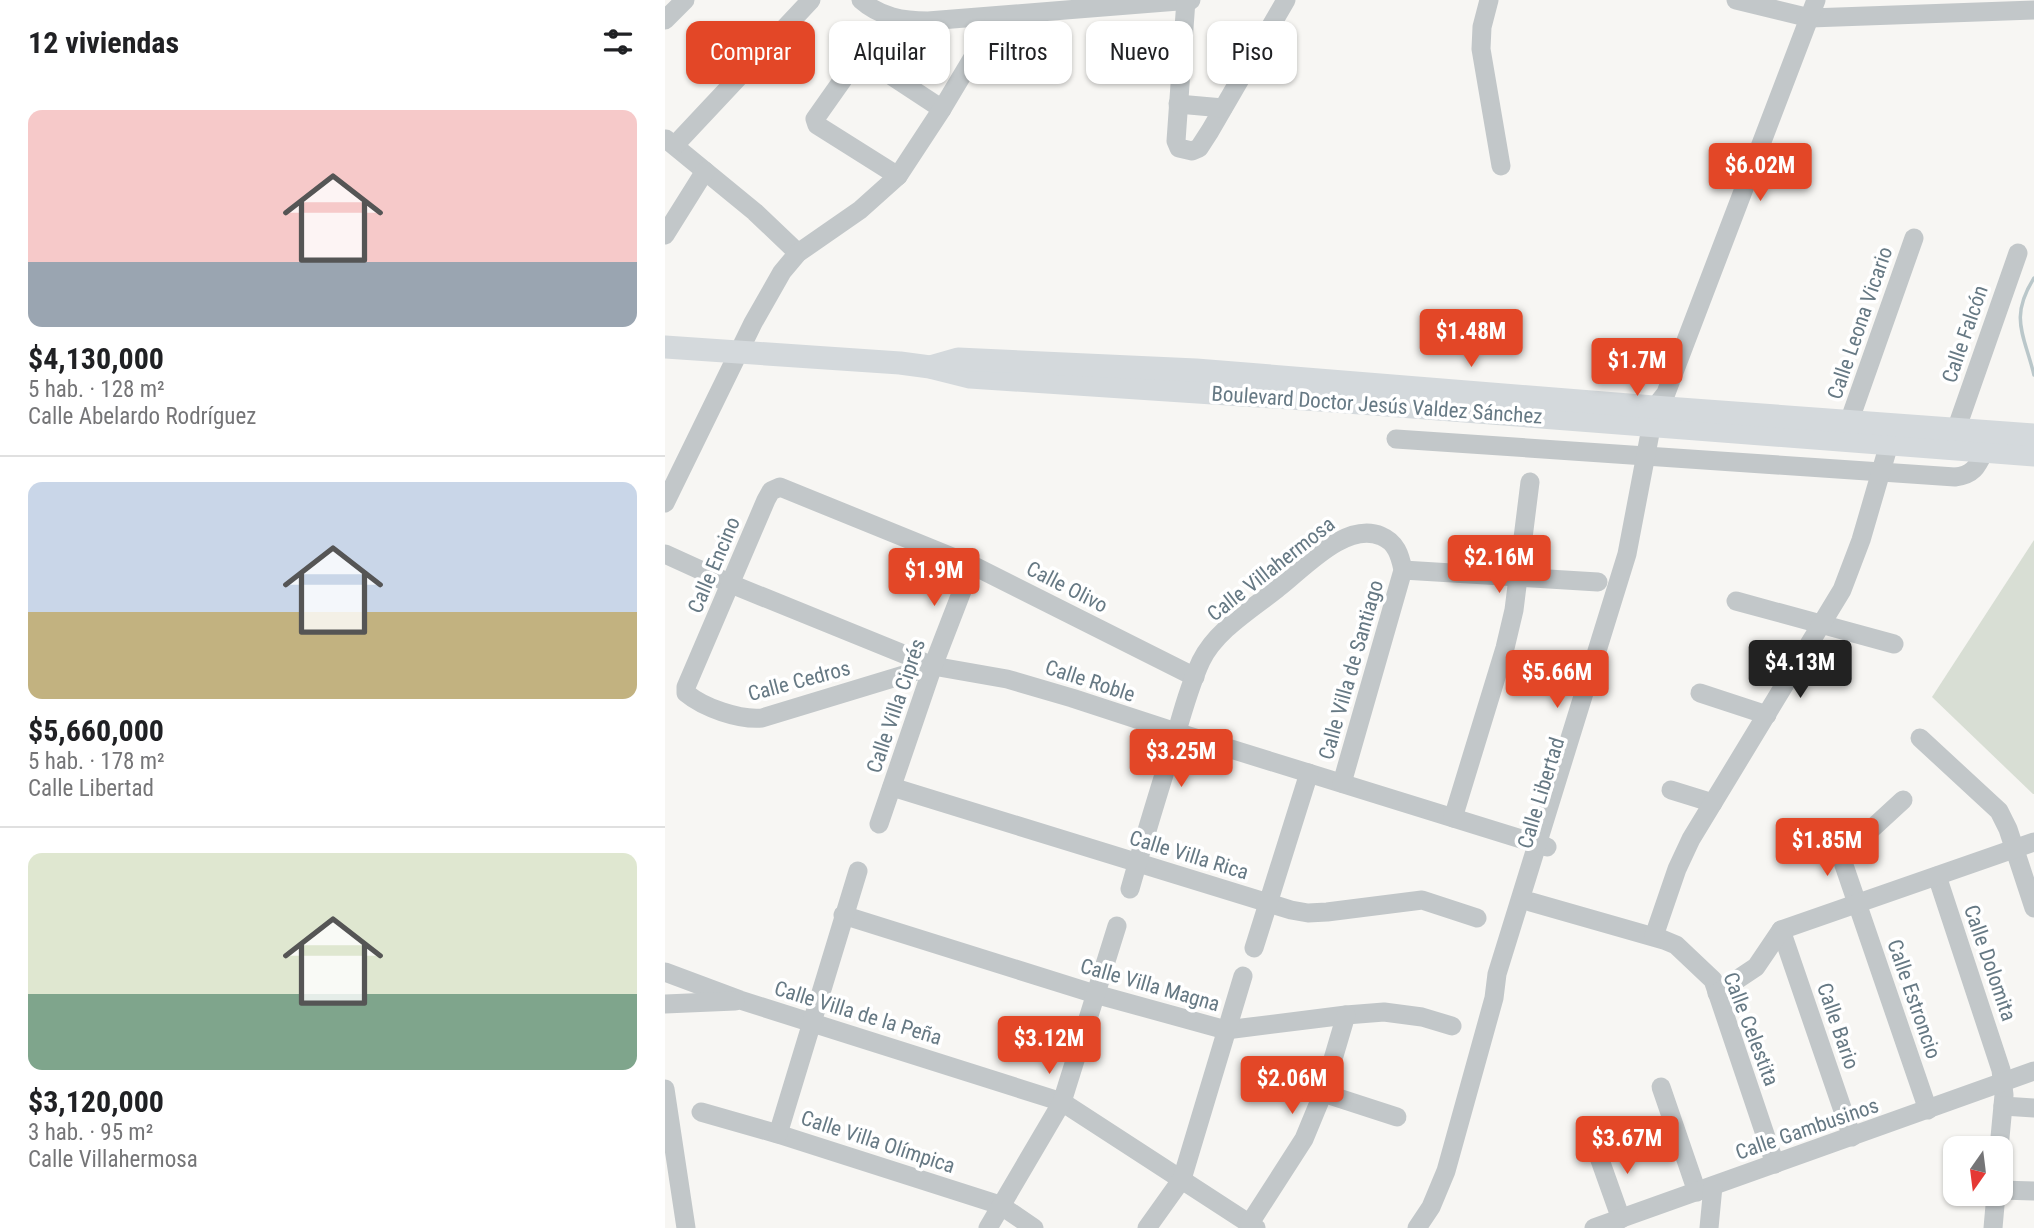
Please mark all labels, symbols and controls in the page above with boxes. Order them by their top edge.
chip: Comprar [686,21,815,84]
chip: Alquilar [829,21,950,84]
chip: Filtros [964,21,1072,84]
chip: Nuevo [1086,21,1193,84]
chip: Piso [1207,21,1297,84]
icon: filters [599,23,637,61]
text: 12 viviendas [28,25,179,60]
pin: $6.02M [1703,144,1817,203]
text: $6.02M [1725,152,1795,179]
icon: home [270,155,396,281]
street label: Calle Leona Vicario [1823,244,1897,402]
street label: Calle Falcón [1937,282,1993,386]
pin: $1.48M [1414,310,1528,369]
text: $1.48M [1436,318,1506,345]
pin: $1.7M [1588,338,1686,398]
text: $4,130,000 [28,341,164,376]
text: $1.7M [1608,347,1667,374]
text: 5 hab. · 128 m² [28,376,165,403]
street label: Boulevard Doctor Jesús Valdez Sánchez [1211,381,1543,429]
text: Calle Abelardo Rodríguez [28,403,256,430]
street label: Calle Villahermosa [1203,512,1339,626]
street label: Calle Encino [683,513,745,617]
icon: home [270,527,396,653]
pin: $2.16M [1442,536,1556,595]
text: $2.16M [1464,544,1534,571]
pin: $1.9M [885,548,983,608]
street label: Calle Olivo [1022,556,1112,618]
text: $1.9M [905,557,964,584]
street label: Calle Villa de Santiago [1314,577,1388,763]
street label: Calle Villa Ciprés [862,636,930,776]
pin: $4.13M [1743,640,1857,700]
text: $4.13M [1765,649,1835,676]
pin: $5.66M [1500,650,1614,710]
street label: Calle Roble [1042,655,1138,707]
street label: Calle Cedros [745,656,853,706]
text: $5.66M [1522,659,1592,686]
text: $5,660,000 [28,713,164,748]
pin: $3.25M [1124,730,1238,789]
street label: Calle Libertad [1513,735,1569,851]
text: $3.25M [1146,738,1216,765]
text: 5 hab. · 178 m² [28,748,165,775]
text: Calle Libertad [28,775,154,802]
pin: $1.85M [1770,818,1884,878]
street label: Calle Villa Rica [1127,826,1251,884]
text: $1.85M [1792,827,1862,854]
icon: home [270,898,396,1024]
street label: Calle Dolomita [1959,902,2021,1024]
street label: Calle Estroncio [1882,936,1946,1062]
street label: Calle Villa Magna [1078,954,1222,1016]
street label: Calle Celestita [1718,969,1784,1089]
street label: Calle Villa de la Peña [771,976,945,1050]
street label: Calle Bario [1812,980,1864,1072]
pin: $3.12M [992,1016,1106,1076]
text: $3.12M [1014,1025,1084,1052]
pin: $2.06M [1235,1056,1349,1116]
text: $2.06M [1257,1065,1327,1092]
text: $3,120,000 [28,1084,164,1119]
street label: Calle Gambusinos [1732,1093,1882,1165]
street label: Calle Villa Olímpica [798,1106,958,1178]
pin: $3.67M [1570,1116,1684,1176]
text: 3 hab. · 95 m² [28,1119,153,1146]
text: $3.67M [1592,1125,1662,1152]
north arrow [1943,1136,2013,1206]
map controls [1943,1136,2013,1206]
text: Calle Villahermosa [28,1146,198,1173]

